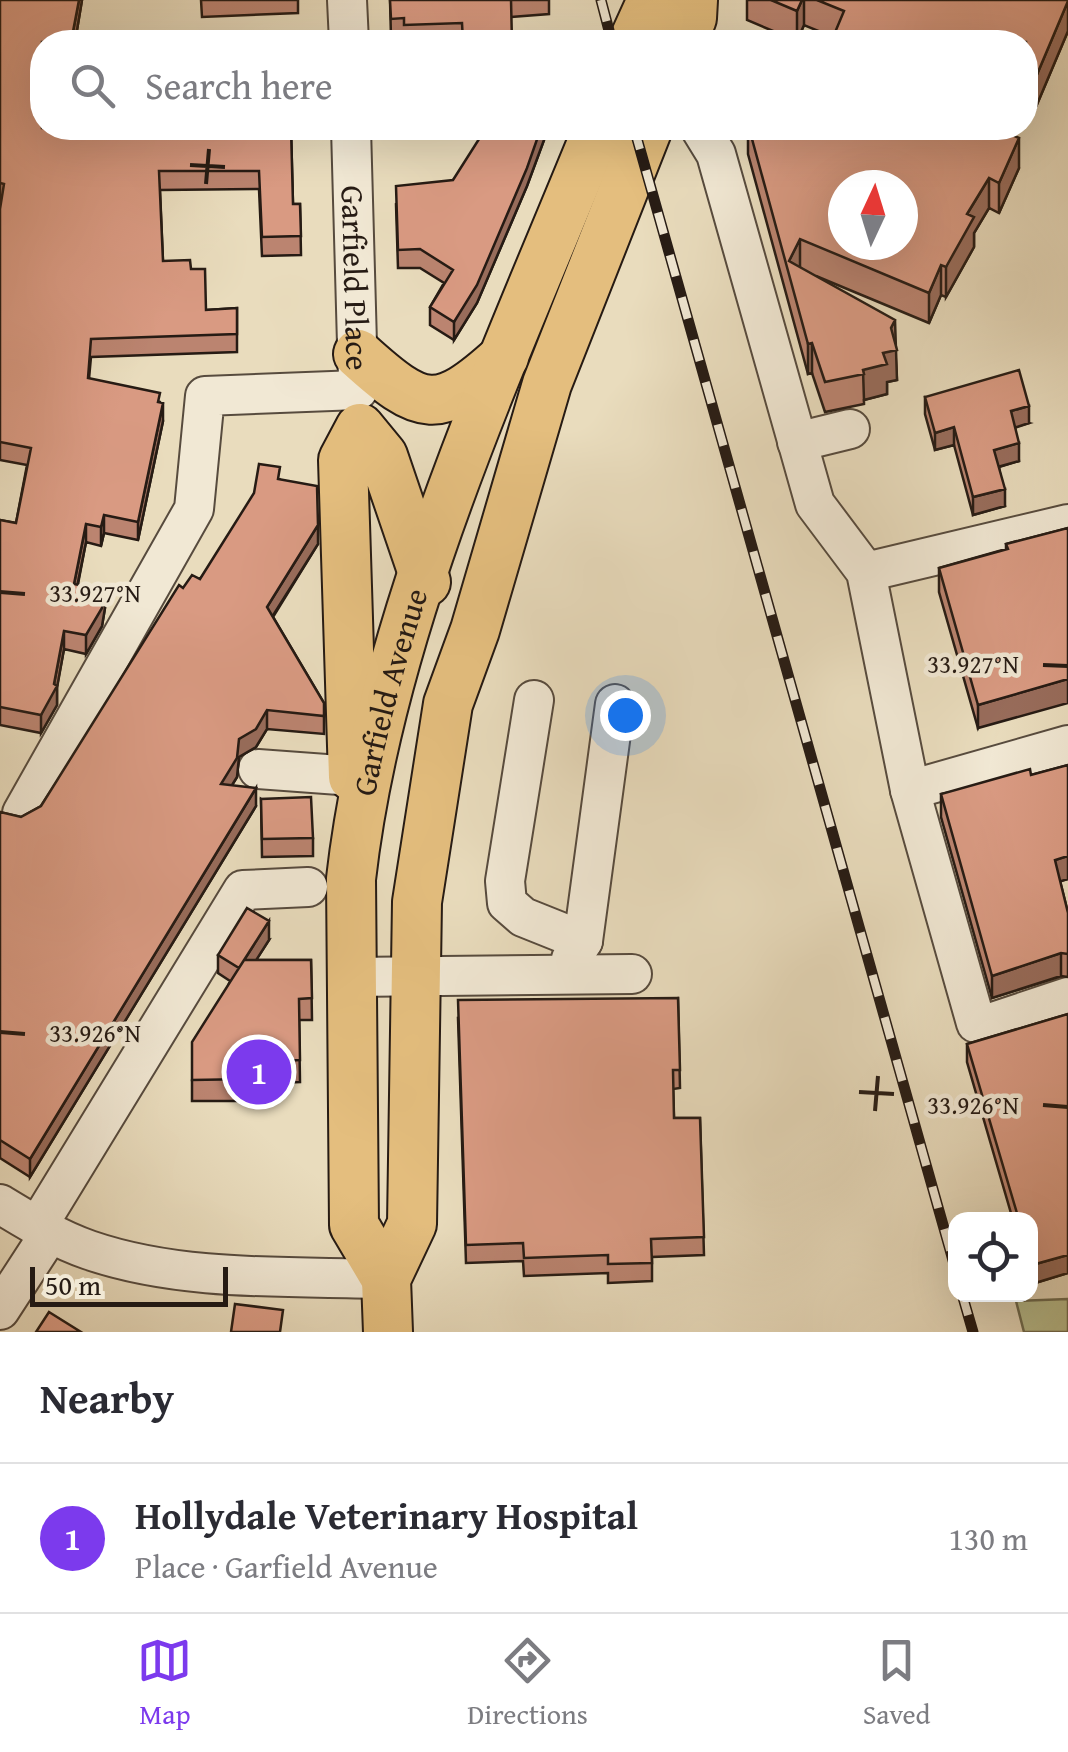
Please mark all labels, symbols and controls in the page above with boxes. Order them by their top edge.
search box [30,30,1038,140]
text: Search here [145,57,333,113]
icon: search [65,58,120,113]
north arrow [828,170,918,260]
street label: Garfield Place [330,185,382,371]
text: 33.927°N [49,575,141,611]
street label: Garfield Avenue [340,582,439,800]
text: 33.927°N [927,646,1019,682]
your location [600,690,651,741]
text: 33.926°N [49,1015,141,1051]
pin: 1 [226,1034,292,1110]
text: 33.926°N [927,1087,1019,1123]
map controls [948,1212,1038,1302]
button: locate [948,1212,1038,1302]
scale bar [30,1262,228,1306]
text: 50 m [45,1264,101,1305]
text: Nearby [40,1367,174,1428]
text: Hollydale Veterinary Hospital [135,1487,638,1543]
text: 1 [64,1515,81,1562]
text: 130 m [949,1515,1028,1562]
text: Place · Garfield Avenue [135,1543,438,1590]
tab: Map [137,1633,192,1734]
tab: Directions [467,1633,588,1734]
tab: Saved [863,1633,931,1734]

